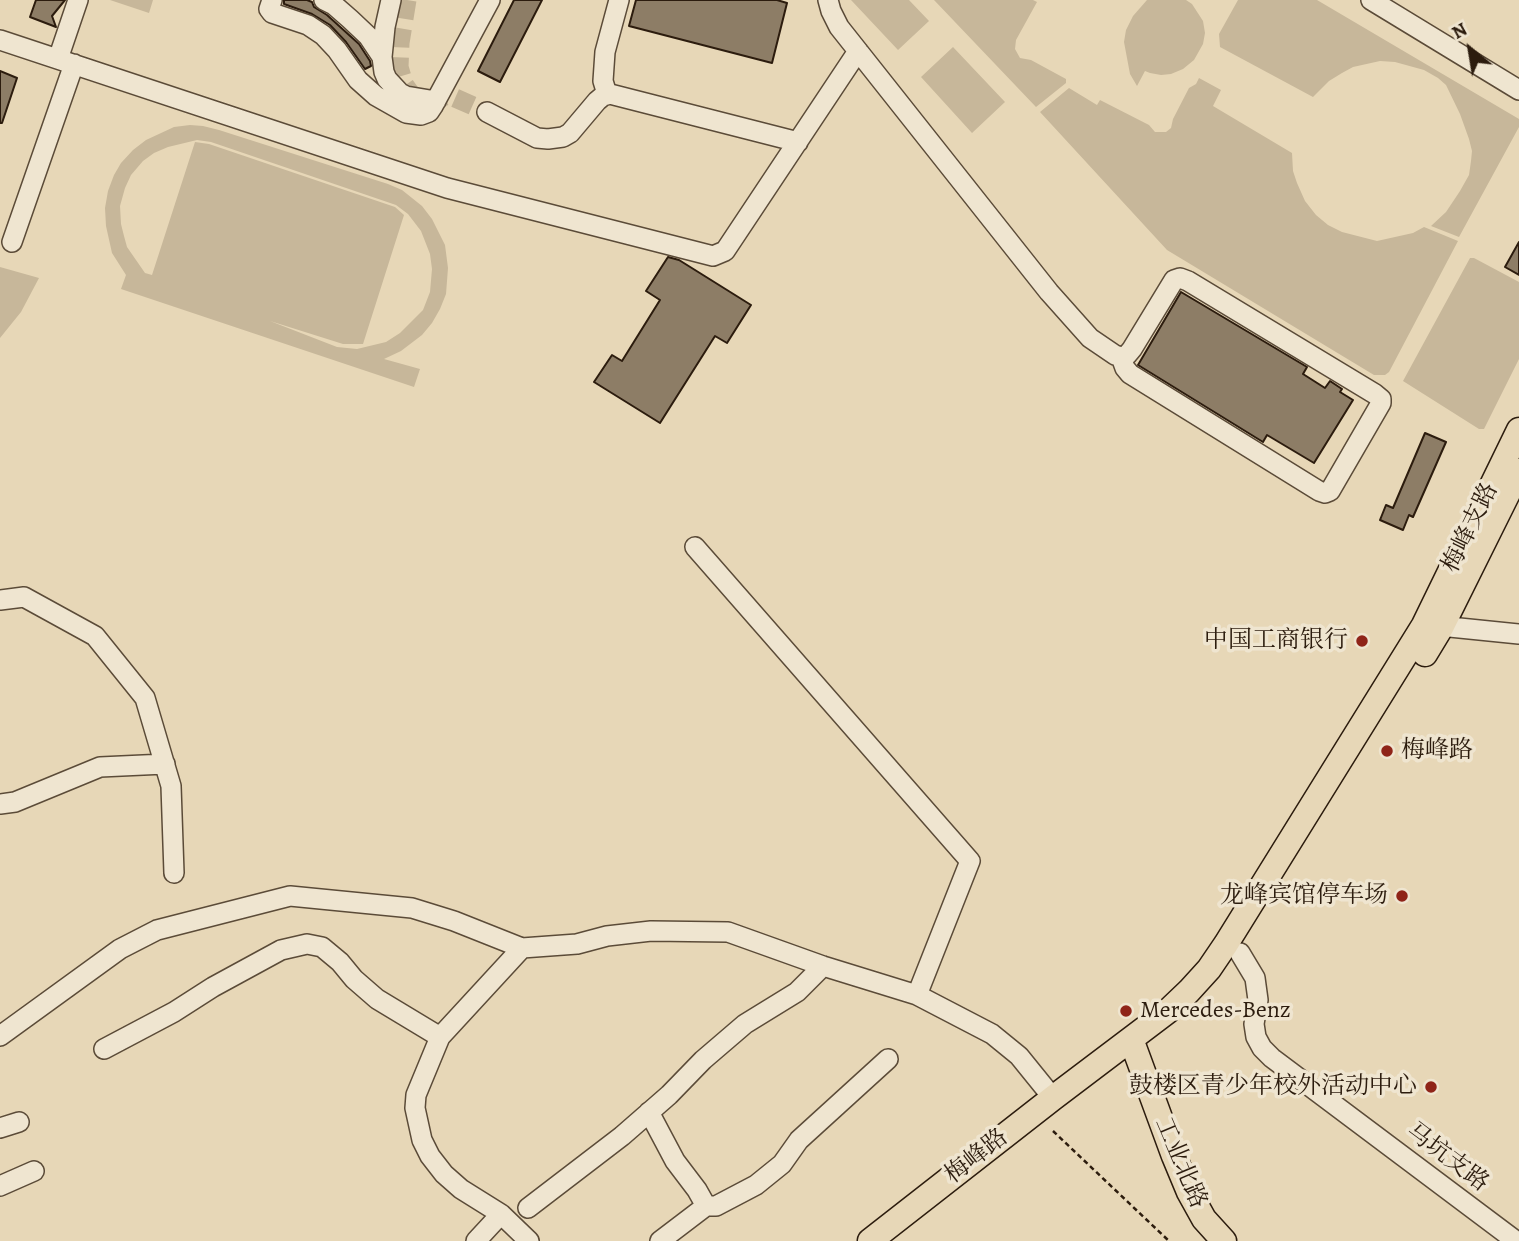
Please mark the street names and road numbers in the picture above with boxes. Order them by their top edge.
street label: 梅峰支路 [1437,479,1505,577]
street label: 工业北路 [1148,1113,1212,1213]
street label: 马坑支路 [1400,1118,1494,1198]
street label: 梅峰路 [940,1123,1014,1191]

